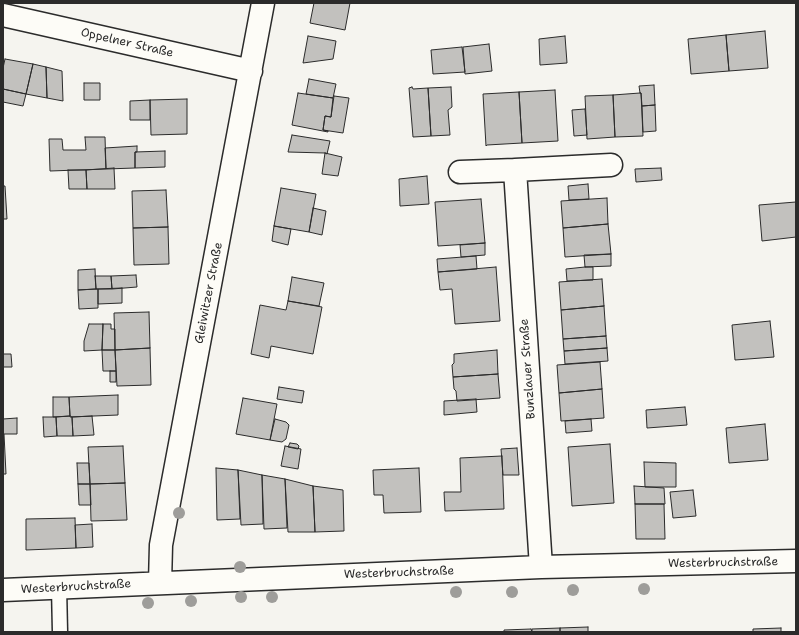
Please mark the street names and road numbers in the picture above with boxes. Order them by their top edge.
street label: Oppelner Straße [79,25,175,61]
street label: Gleiwitzer Straße [192,241,226,345]
street label: Bunzlauer Straße [517,318,539,420]
street label: Westerbruchstraße [668,555,778,571]
street label: Westerbruchstraße [344,564,454,582]
street label: Westerbruchstraße [21,577,131,597]

